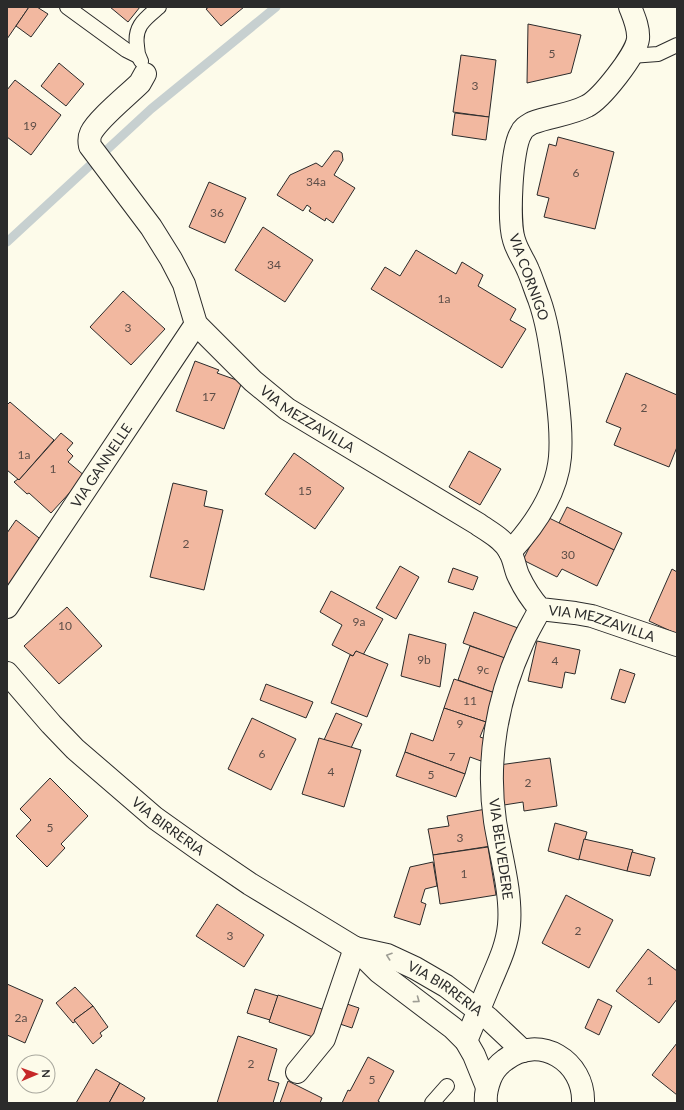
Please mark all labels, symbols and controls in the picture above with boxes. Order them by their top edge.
house number: 5 [549,46,556,61]
house number: 3 [472,78,479,93]
house number: 19 [23,118,37,133]
house number: 6 [573,165,580,180]
house number: 34a [306,174,326,189]
house number: 36 [210,205,224,220]
street label: VIA CORNIGO [506,231,553,323]
house number: 34 [267,257,281,272]
house number: 1a [438,291,450,306]
house number: 3 [125,320,132,335]
street label: VIA MEZZAVILLA [257,381,358,456]
house number: 17 [202,389,216,404]
house number: 2 [641,400,648,415]
street label: VIA GANNELLE [67,420,135,511]
house number: 1a [18,447,30,462]
house number: 1 [50,461,57,476]
house number: 15 [298,483,312,498]
house number: 2 [183,536,190,551]
house number: 30 [561,547,575,562]
street label: VIA MEZZAVILLA [548,601,658,645]
house number: 9a [353,614,365,629]
house number: 10 [58,618,72,633]
house number: 9b [417,652,431,667]
house number: 4 [552,653,559,668]
house number: 9c [477,662,490,677]
house number: 11 [463,693,477,708]
house number: 9 [457,716,464,731]
house number: 6 [259,746,266,761]
house number: 7 [449,749,456,764]
house number: 4 [328,764,335,779]
house number: 5 [428,767,435,782]
house number: 2 [525,775,532,790]
street label: VIA BIRRERIA [129,793,209,859]
street label: VIA BELVEDERE [486,797,517,901]
house number: 5 [47,820,54,835]
house number: 3 [457,830,464,845]
house number: 1 [461,866,468,881]
house number: 2 [575,923,582,938]
house number: 3 [227,928,234,943]
one-way arrow [386,952,393,961]
street label: VIA BIRRERIA [405,957,487,1019]
house number: 1 [647,973,654,988]
one-way arrow [412,995,419,1002]
house number: 2a [15,1010,27,1025]
north arrow [16,1054,56,1094]
house number: 2 [248,1056,255,1071]
text: N [40,1069,53,1078]
house number: 5 [369,1072,376,1087]

